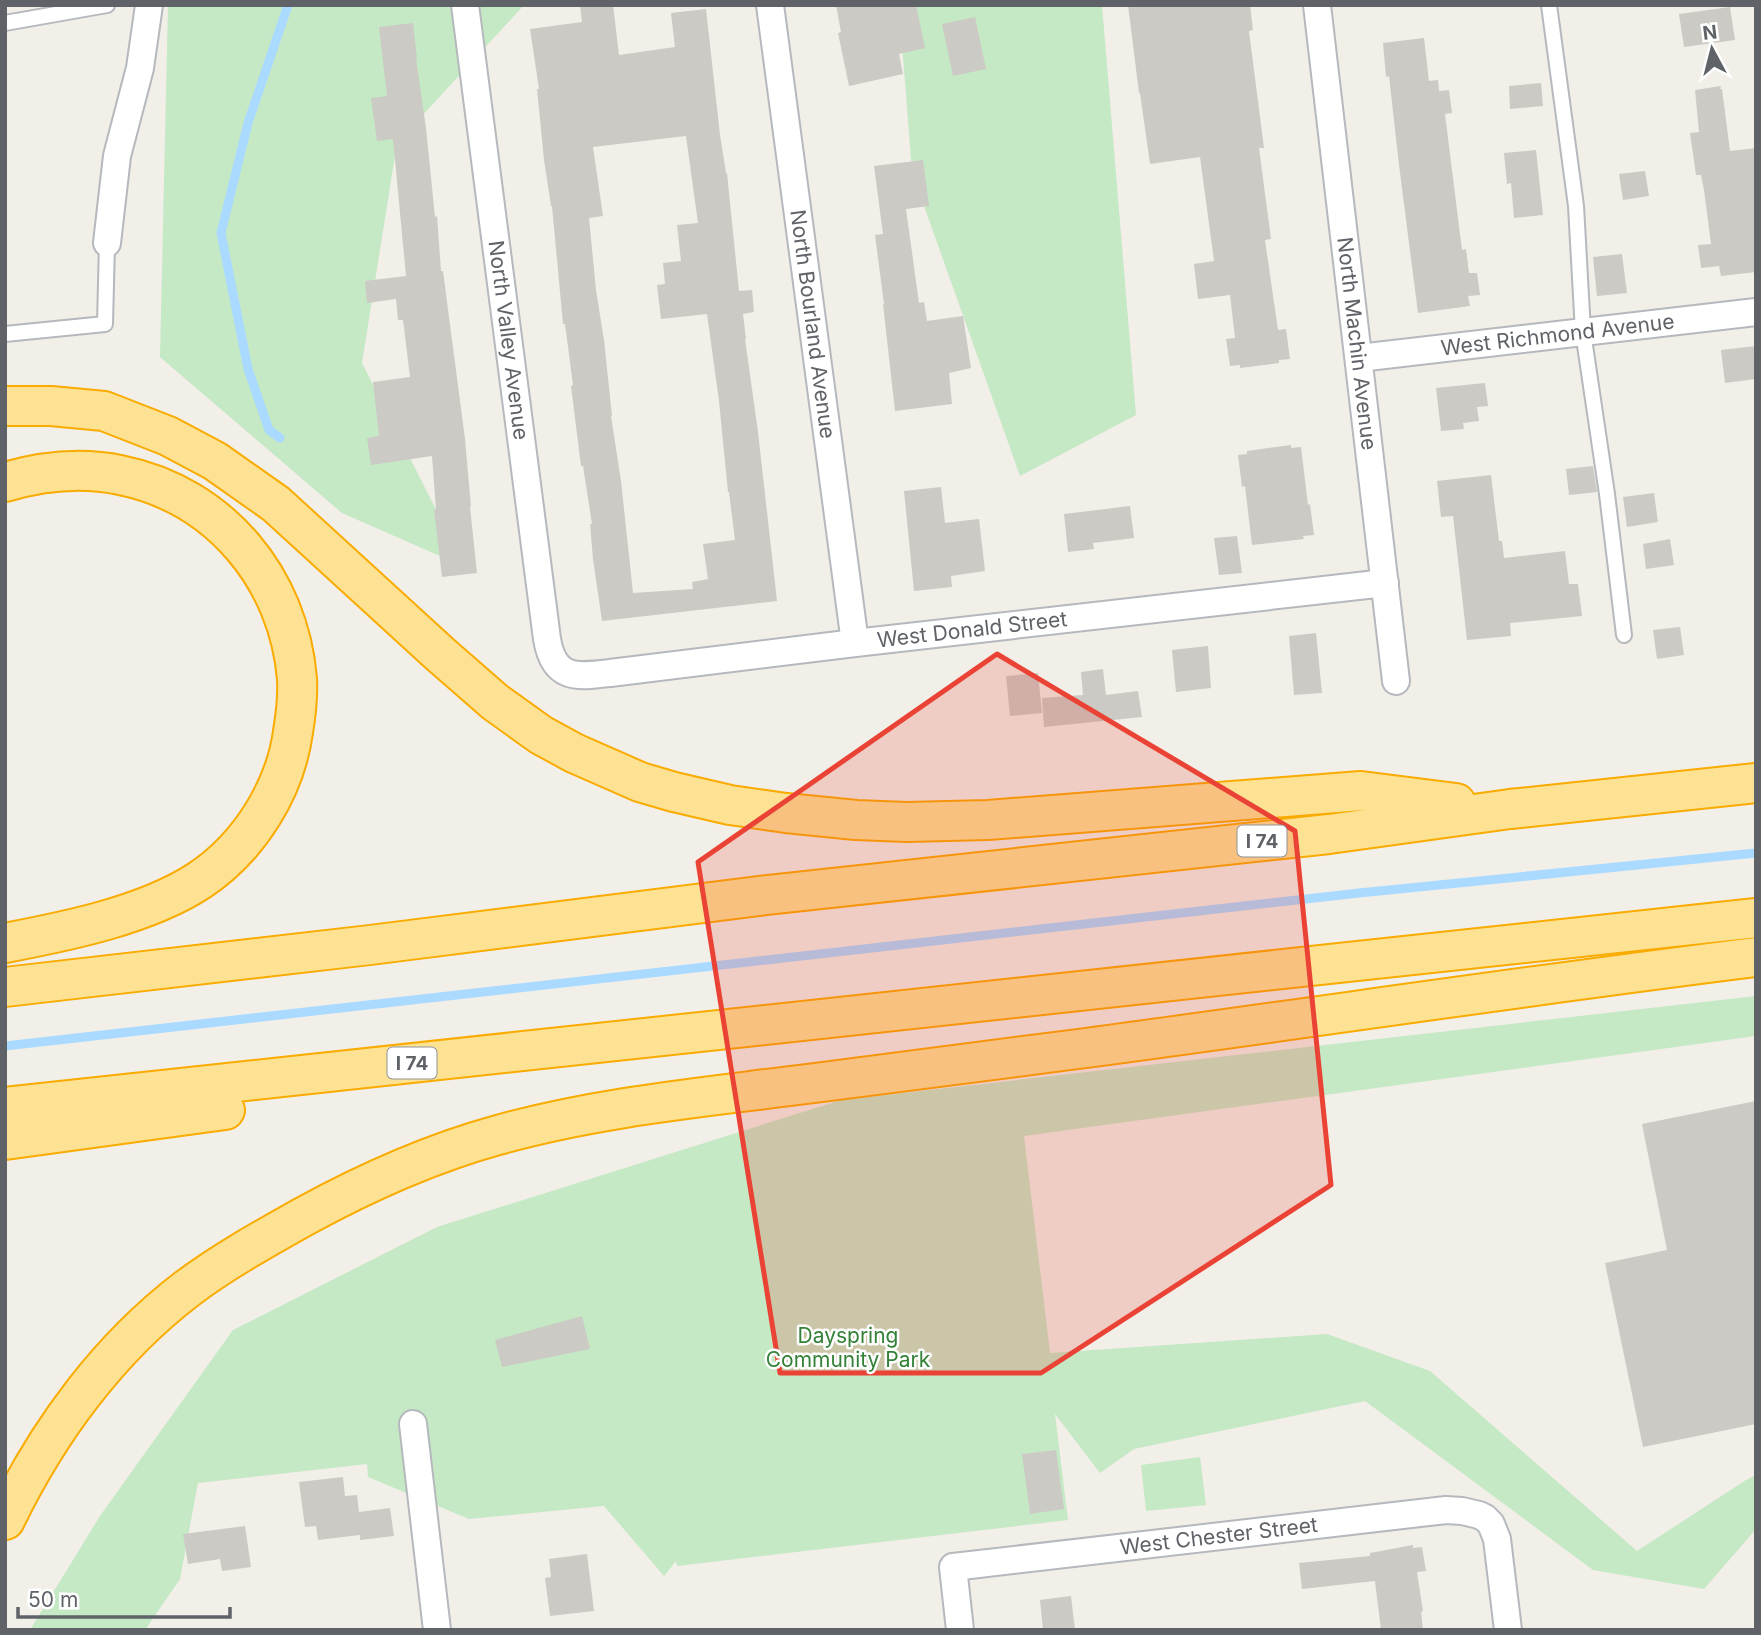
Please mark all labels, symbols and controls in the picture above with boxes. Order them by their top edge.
north arrow [1677,14,1747,84]
text: N [1701,20,1719,45]
street label: North Bourland Avenue [785,208,841,440]
street label: North Machin Avenue [1332,236,1382,452]
street label: North Valley Avenue [484,239,534,441]
street label: West Richmond Avenue [1440,309,1676,360]
street label: West Donald Street [876,606,1068,652]
road number: I 74 [1238,826,1286,856]
road number: I 74 [388,1048,436,1078]
park label: Dayspring Community Park [766,1323,931,1372]
street label: West Chester Street [1119,1512,1319,1560]
scale bar [18,1576,229,1620]
text: 50 m [28,1587,78,1612]

